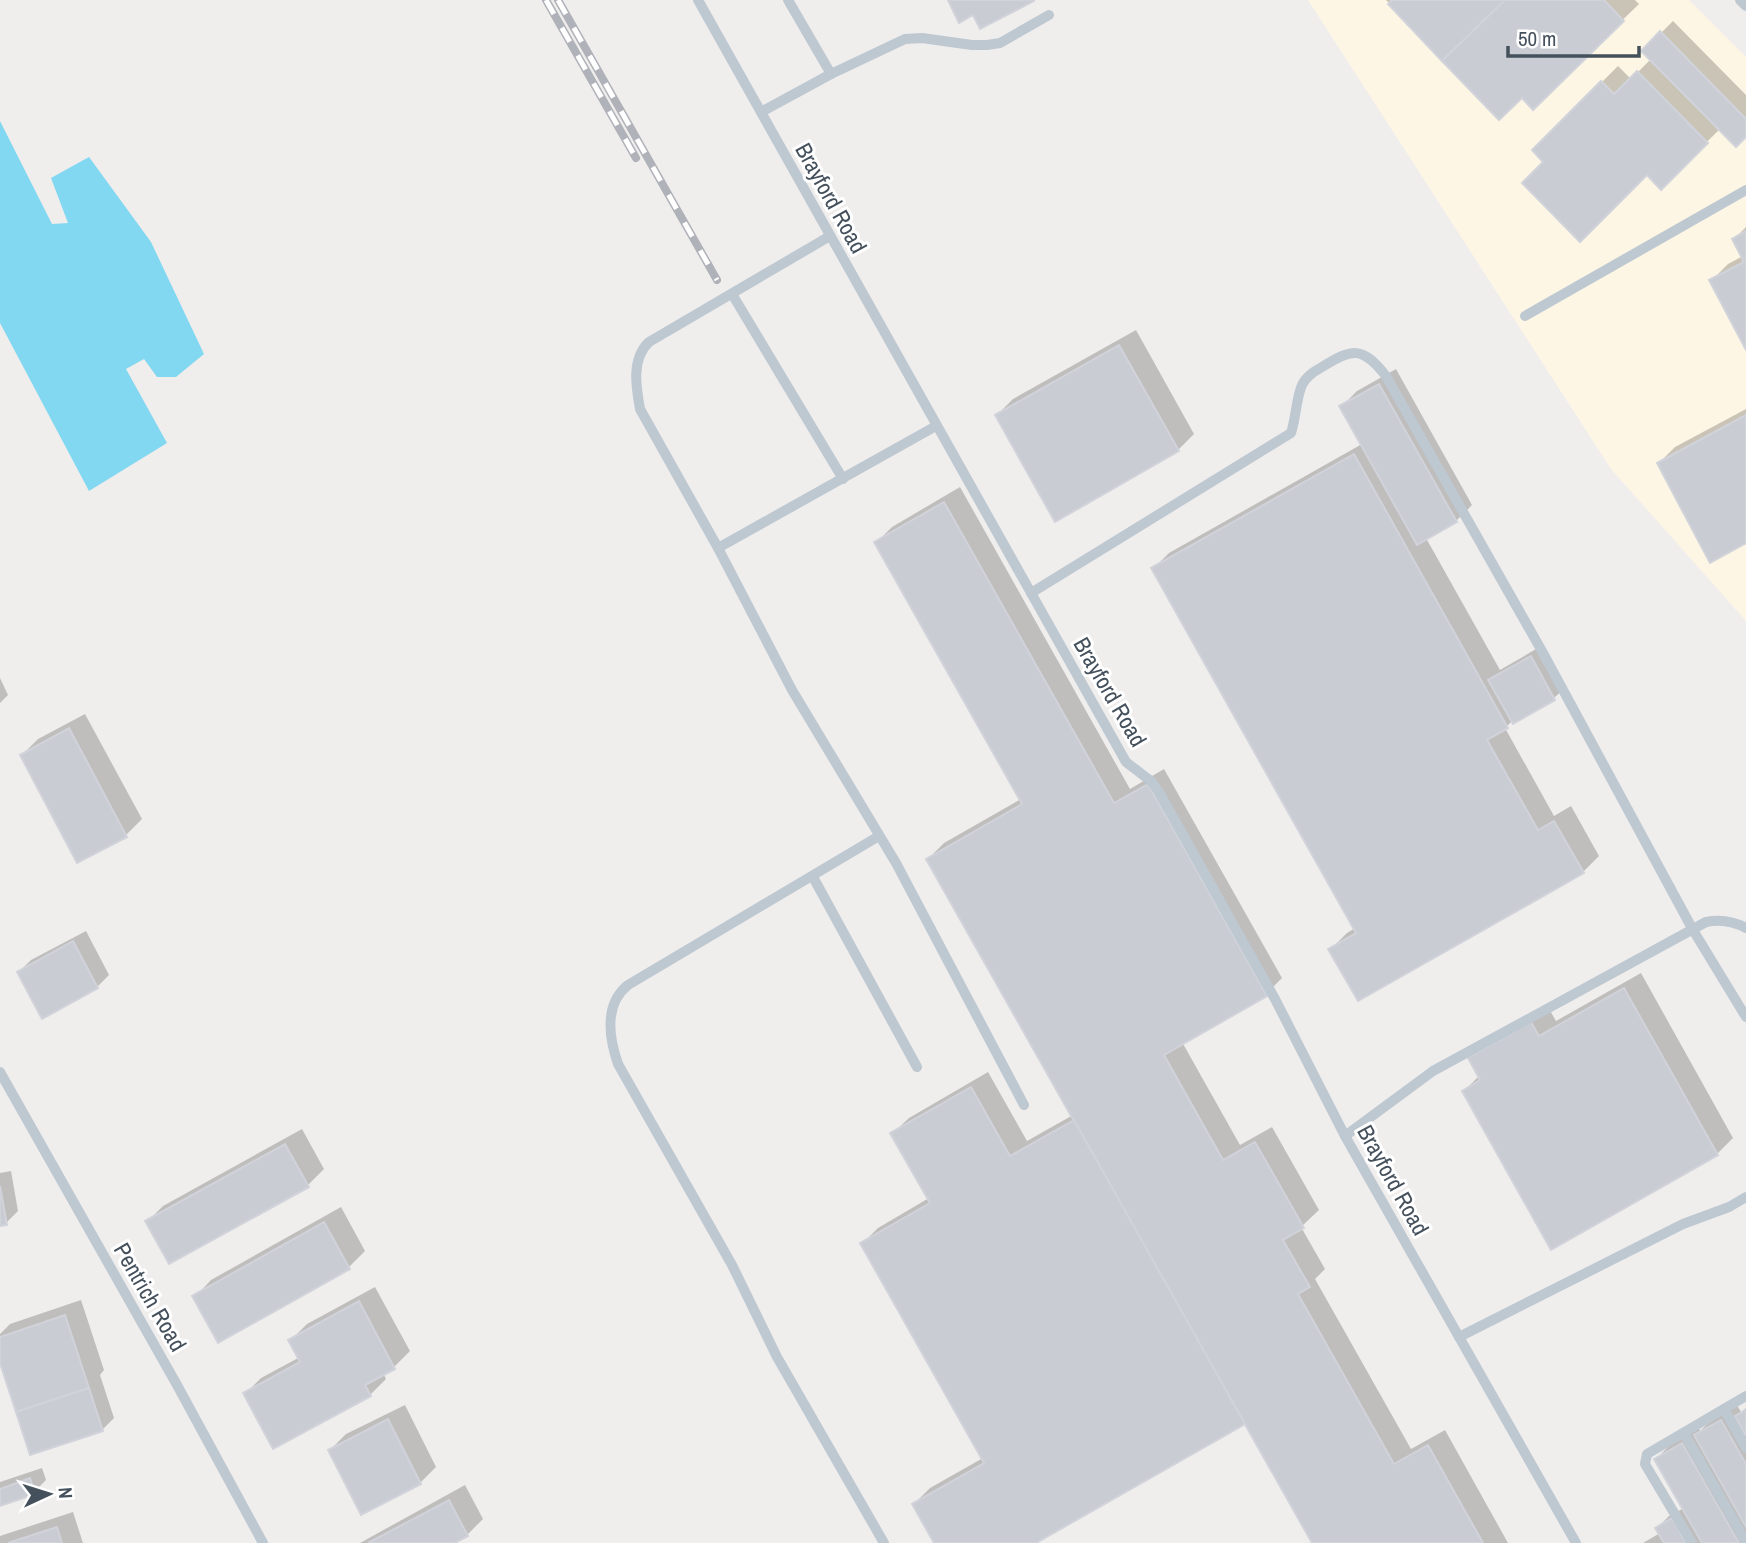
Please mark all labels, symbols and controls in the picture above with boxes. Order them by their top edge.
scale bar [1508,14,1639,58]
text: 50 m [1518,24,1556,53]
street label: Brayford Road [788,137,874,258]
street label: Brayford Road [1067,631,1154,752]
street label: Brayford Road [1350,1119,1436,1240]
street label: Pentrich Road [107,1237,194,1357]
north arrow [14,1459,84,1529]
text: N [53,1486,79,1499]

